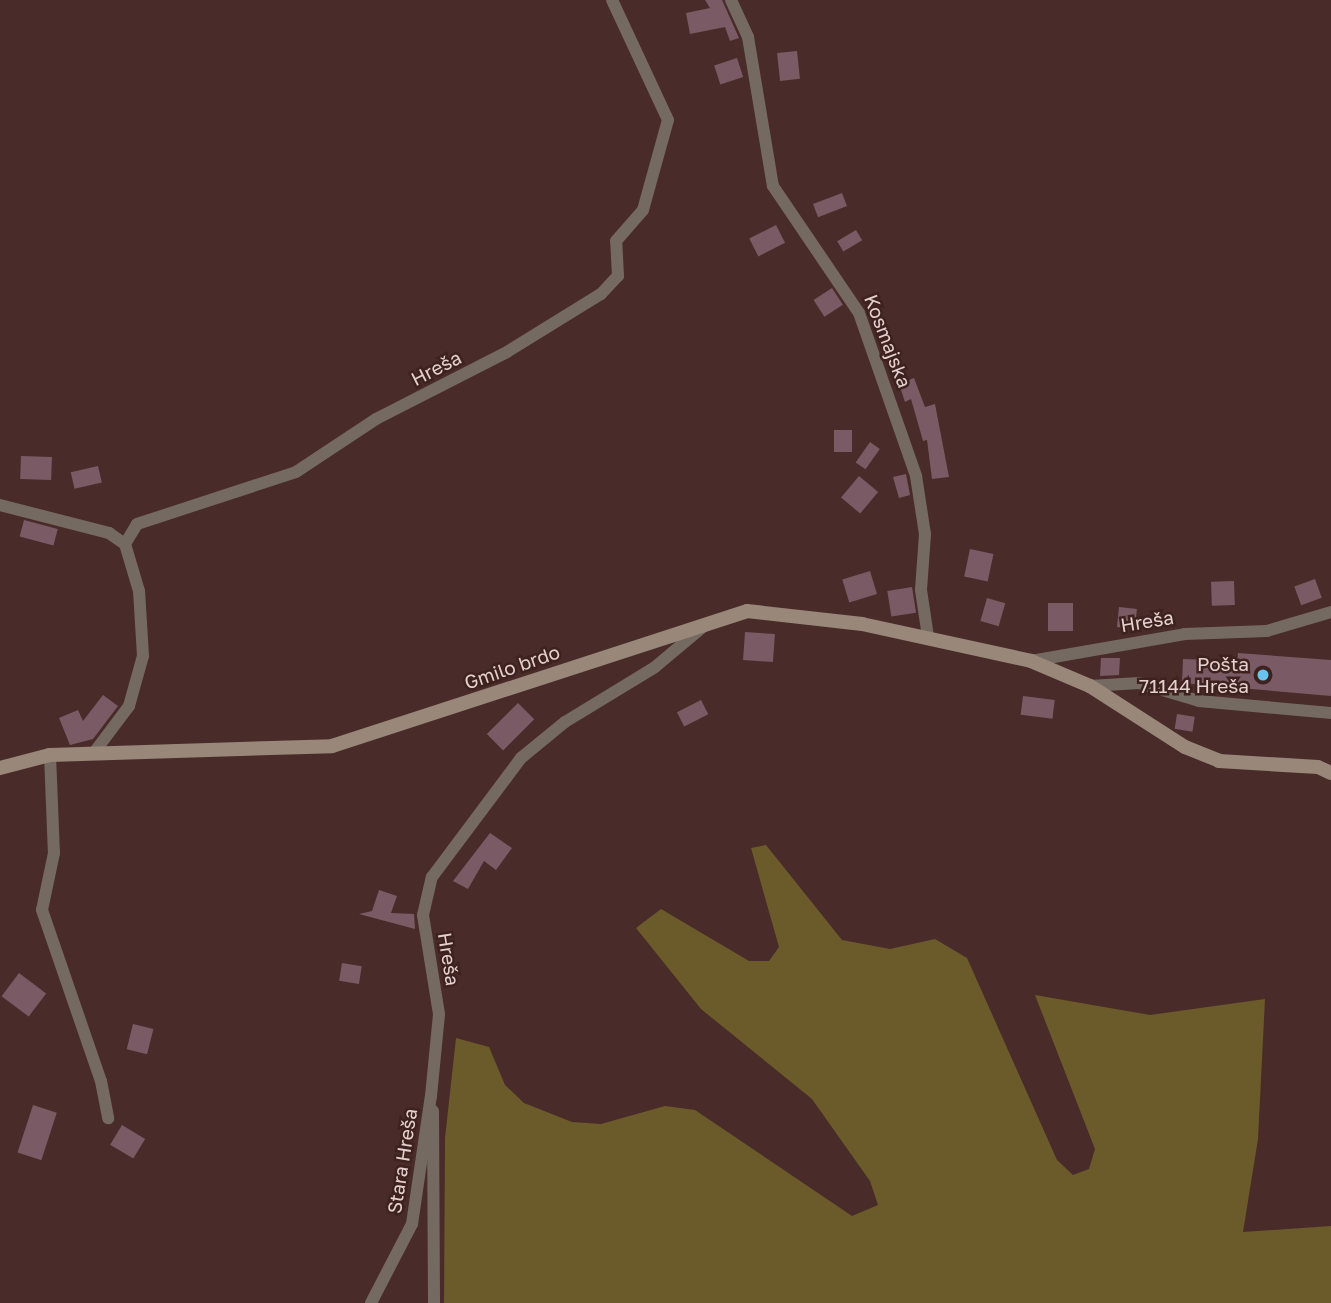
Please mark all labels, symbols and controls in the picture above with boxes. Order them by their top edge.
street label: Kosmajska [860,291,916,391]
street label: Hreša [407,346,465,390]
street label: Hreša [1119,606,1175,636]
street label: Gmilo brdo [461,640,563,694]
place label: Pošta 71144 Hreša [1139,653,1249,697]
marker: Pošta 71144 Hreša [1255,667,1271,683]
street label: Hreša [434,931,464,987]
street label: Stara Hreša [382,1107,422,1215]

